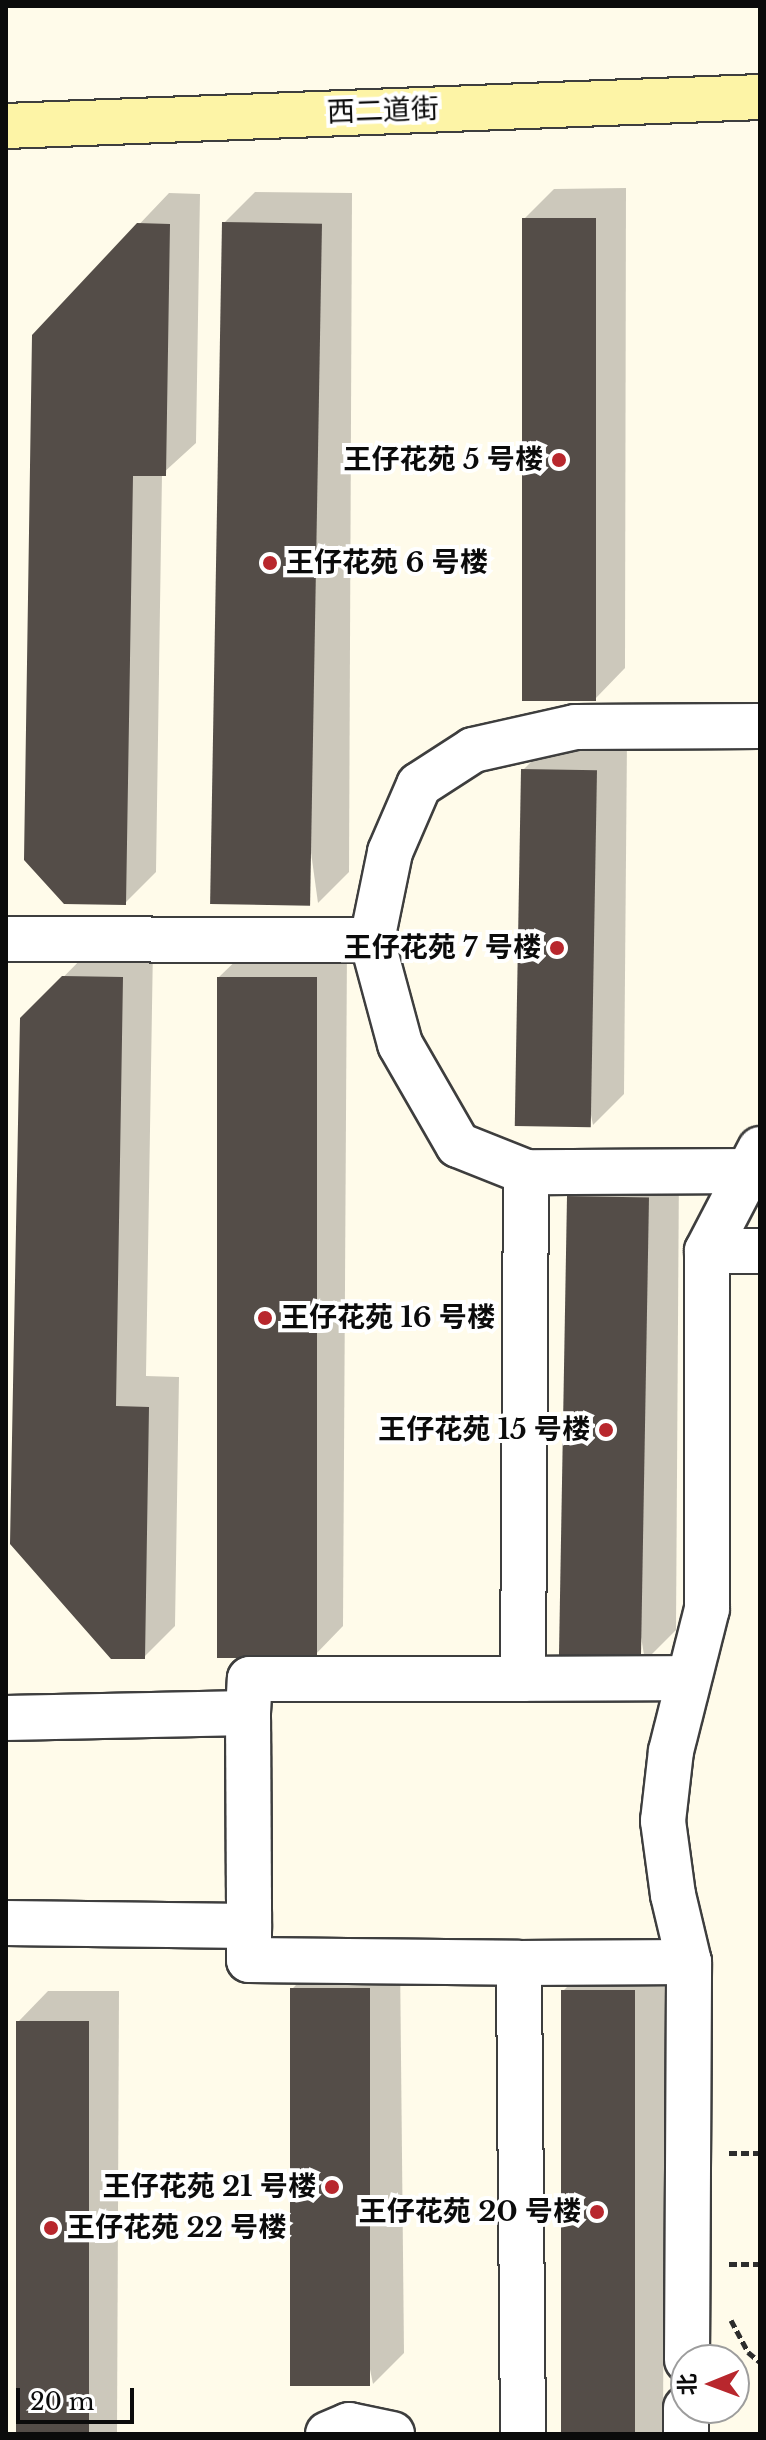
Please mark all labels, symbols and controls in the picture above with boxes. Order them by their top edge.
street label: 西二道街 [326,92,440,130]
place label: 王仔花苑 5 号楼 [343,443,543,477]
marker: 王仔花苑 5 号楼 [550,451,568,469]
place label: 王仔花苑 6 号楼 [286,546,488,580]
marker: 王仔花苑 6 号楼 [261,554,279,572]
place label: 王仔花苑 7 号楼 [344,931,541,965]
marker: 王仔花苑 7 号楼 [548,939,566,957]
place label: 王仔花苑 16 号楼 [281,1301,495,1335]
marker: 王仔花苑 16 号楼 [256,1309,274,1327]
place label: 王仔花苑 15 号楼 [378,1413,590,1447]
marker: 王仔花苑 15 号楼 [597,1421,615,1439]
place label: 王仔花苑 21 号楼 [103,2170,316,2204]
marker: 王仔花苑 21 号楼 [323,2178,341,2196]
place label: 王仔花苑 20 号楼 [359,2195,581,2229]
marker: 王仔花苑 20 号楼 [588,2203,606,2221]
place label: 王仔花苑 22 号楼 [67,2211,286,2245]
marker: 王仔花苑 22 号楼 [42,2219,60,2237]
north arrow [670,2344,750,2424]
scale bar [20,2372,138,2422]
text: 北 [674,2373,701,2396]
text: 20 m [30,2387,95,2416]

